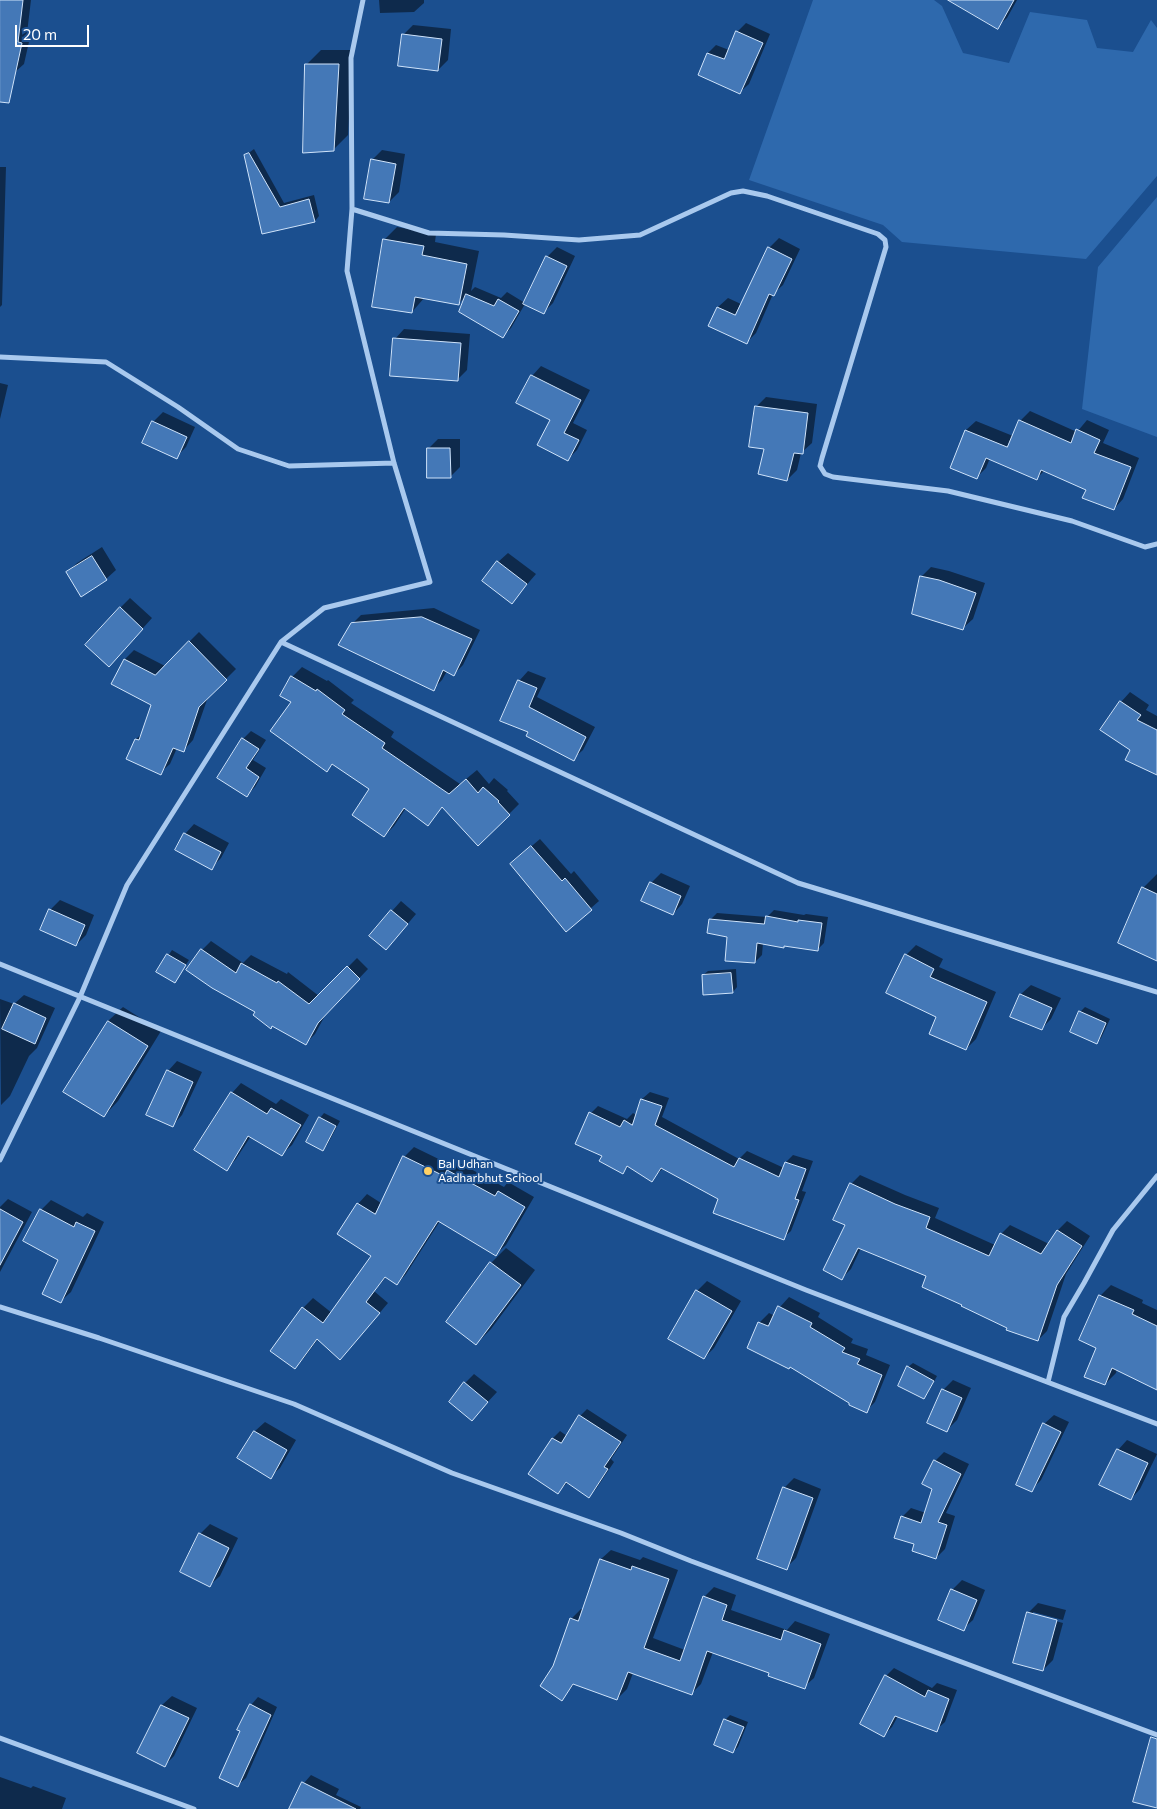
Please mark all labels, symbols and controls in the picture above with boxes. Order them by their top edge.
scale bar [18,15,91,47]
text: 20 m [23,25,57,43]
place label: Bal Udhan Aadharbhut School [438,1157,542,1185]
marker: Bal Udhan Aadharbhut School [422,1165,434,1177]

